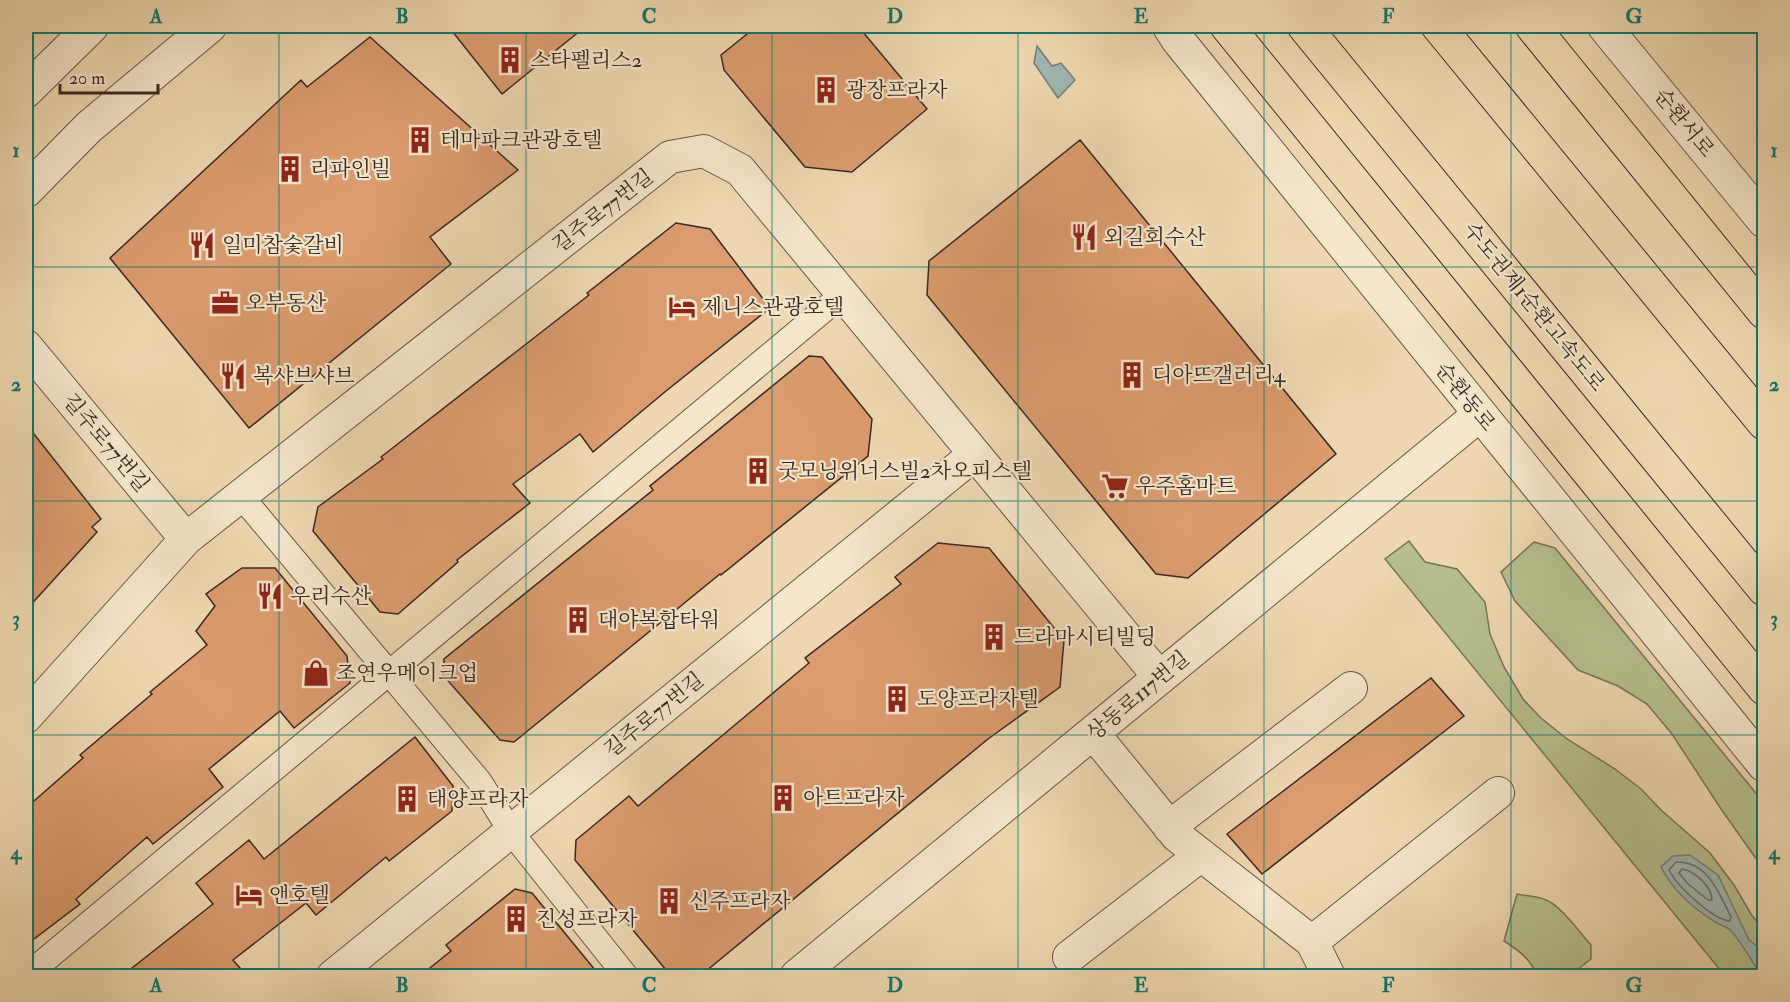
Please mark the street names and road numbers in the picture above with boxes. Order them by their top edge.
street label: 순환서로 [1648,83,1720,163]
street label: 길주로77번길 [547,163,659,259]
street label: 수도권제1순환고속도로 [1457,217,1611,397]
street label: 순환동로 [1429,357,1501,437]
street label: 길주로77번길 [57,388,155,498]
street label: 상동로117번길 [1081,645,1195,747]
street label: 길주로77번길 [599,667,709,763]

